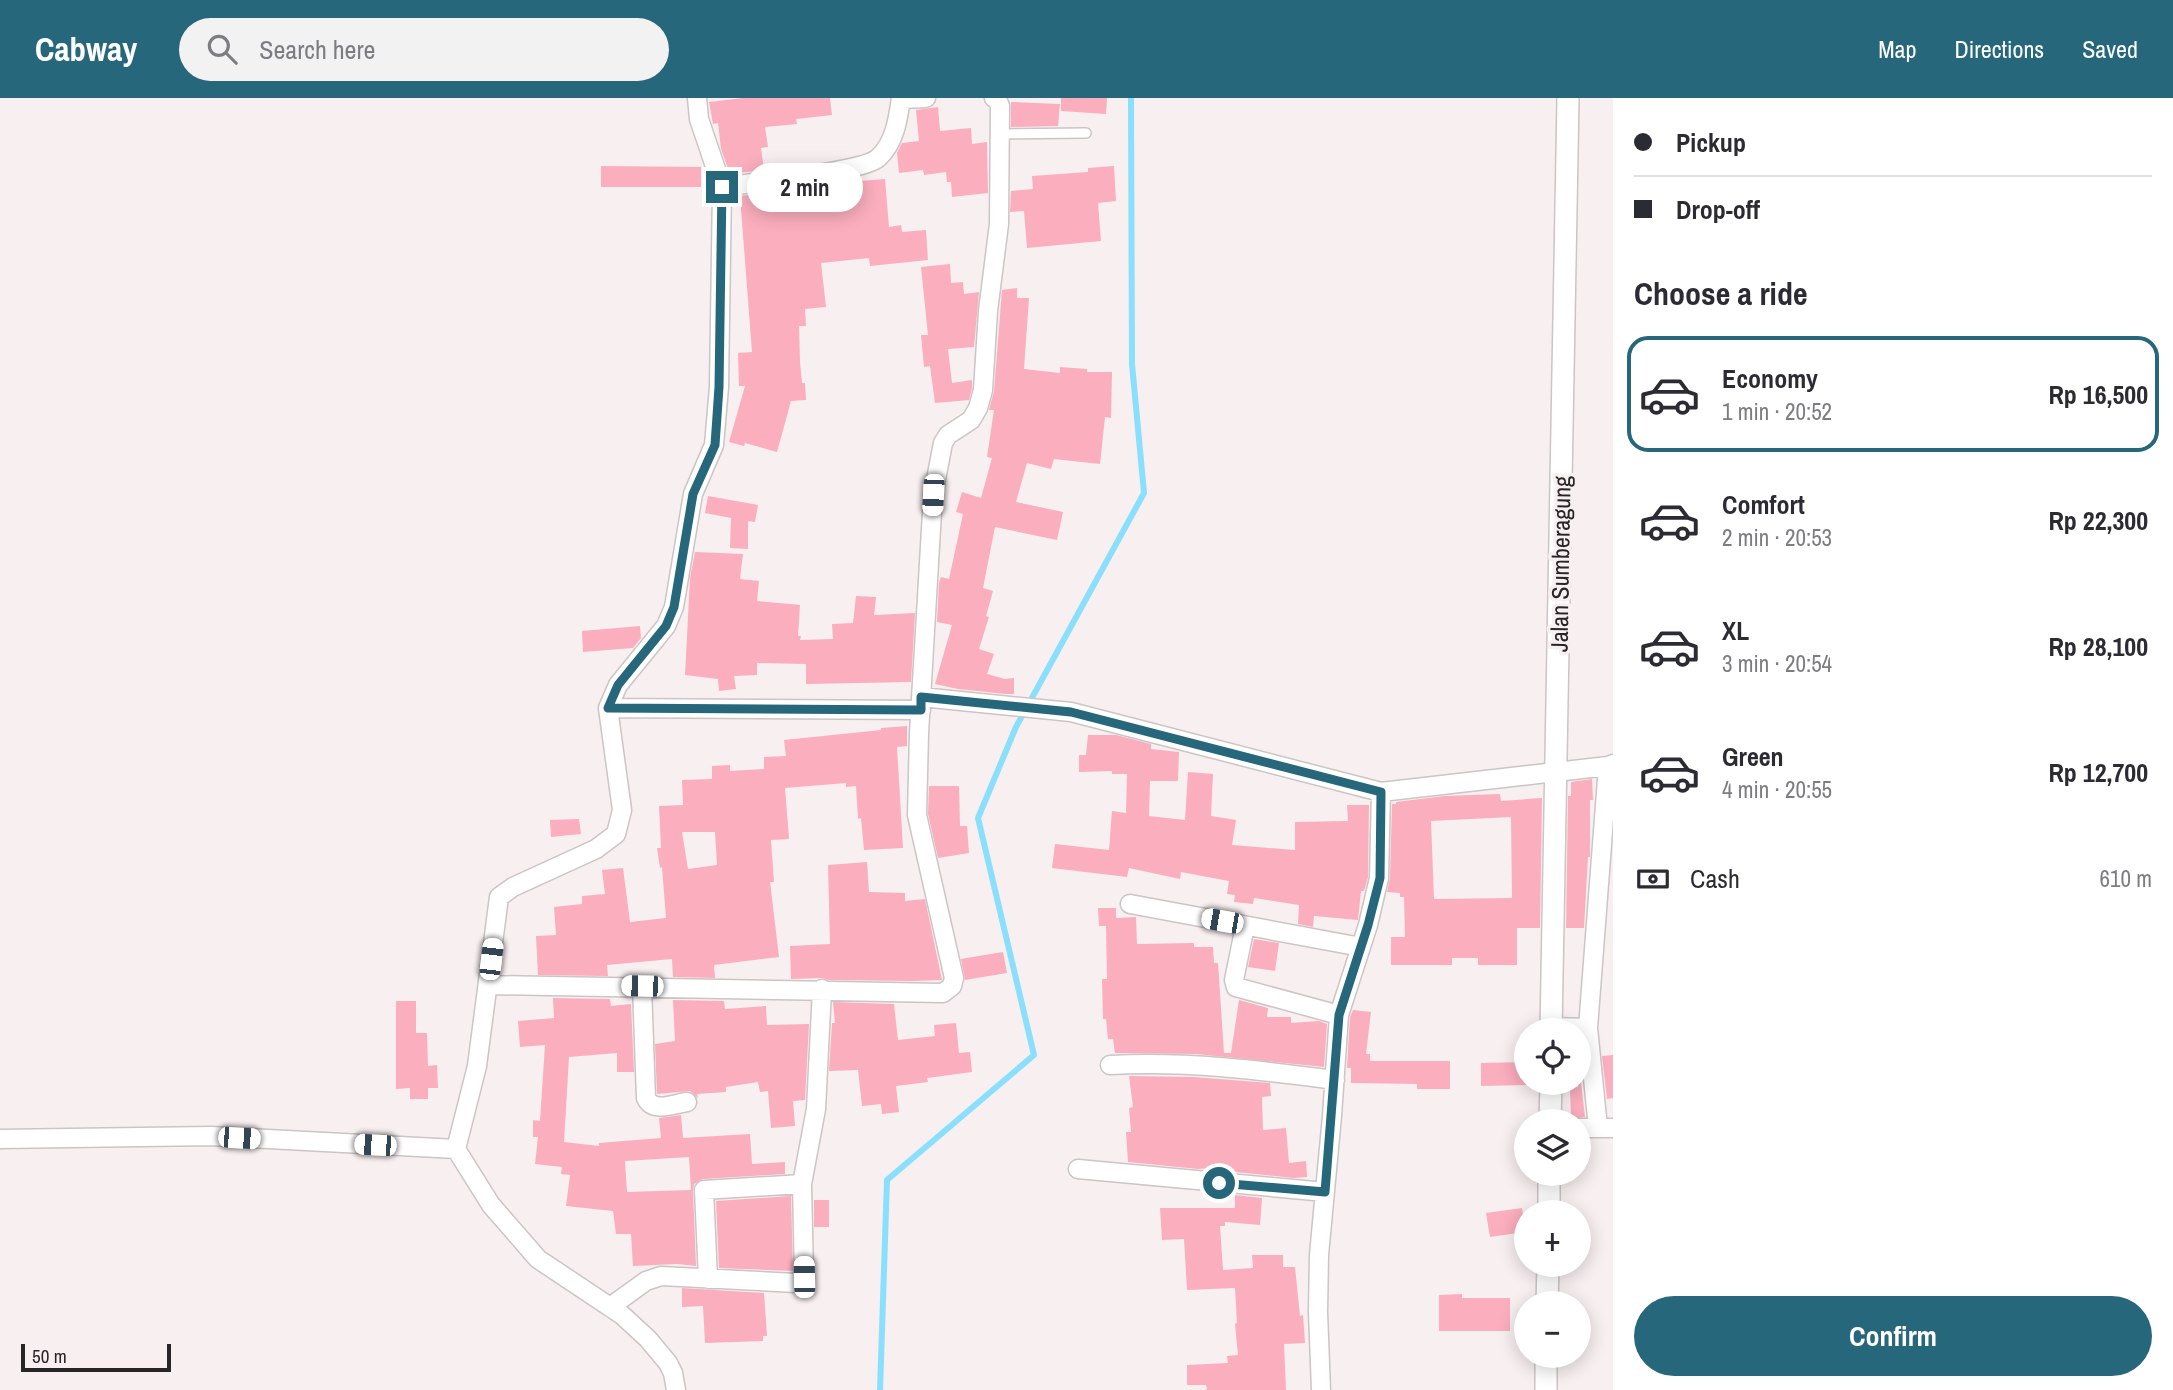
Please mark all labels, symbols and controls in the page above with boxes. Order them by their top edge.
search box [179,18,669,81]
text: Cabway [35,27,137,71]
icon: search [203,30,241,68]
text: Search here [259,32,375,67]
text: Map [1878,33,1916,65]
text: Directions [1954,33,2044,65]
text: Saved [2082,33,2138,65]
text: Pickup [1676,125,1746,160]
callout: 2 min [746,162,862,212]
route end [706,171,738,203]
text: 2 min [780,172,830,203]
text: Drop-off [1676,192,1760,227]
text: Choose a ride [1634,272,1808,315]
text: Economy [1722,361,1818,396]
icon: car [1638,363,1701,426]
text: Rp 16,500 [2048,377,2148,412]
text: 1 min · 20:52 [1722,396,1832,427]
car [922,473,945,517]
street label: Jalan Sumberagung [1542,476,1578,652]
text: Comfort [1722,487,1805,522]
icon: car [1638,489,1701,552]
text: Rp 22,300 [2048,503,2148,538]
text: 2 min · 20:53 [1722,522,1832,553]
text: XL [1722,613,1749,648]
icon: car [1638,615,1701,678]
text: Rp 28,100 [2048,629,2148,664]
text: 3 min · 20:54 [1722,648,1832,679]
text: Green [1722,739,1784,774]
icon: car [1638,741,1701,804]
text: Rp 12,700 [2048,755,2148,790]
text: 4 min · 20:55 [1722,774,1832,805]
icon: cash [1634,860,1672,898]
text: Cash [1690,861,1740,896]
text: 610 m [2100,863,2152,894]
car [1200,907,1245,935]
car [479,937,504,981]
car [621,975,664,997]
map controls [1514,1018,1591,1368]
button: locate [1514,1018,1591,1095]
button: layers [1514,1109,1591,1186]
car [218,1126,261,1150]
car [354,1133,397,1157]
route start [1203,1167,1235,1199]
button: + [1514,1200,1591,1277]
car [794,1256,815,1298]
button: − [1514,1291,1591,1368]
button: Confirm [1634,1296,2152,1376]
scale bar [21,1341,172,1373]
text: 50 m [32,1343,67,1369]

